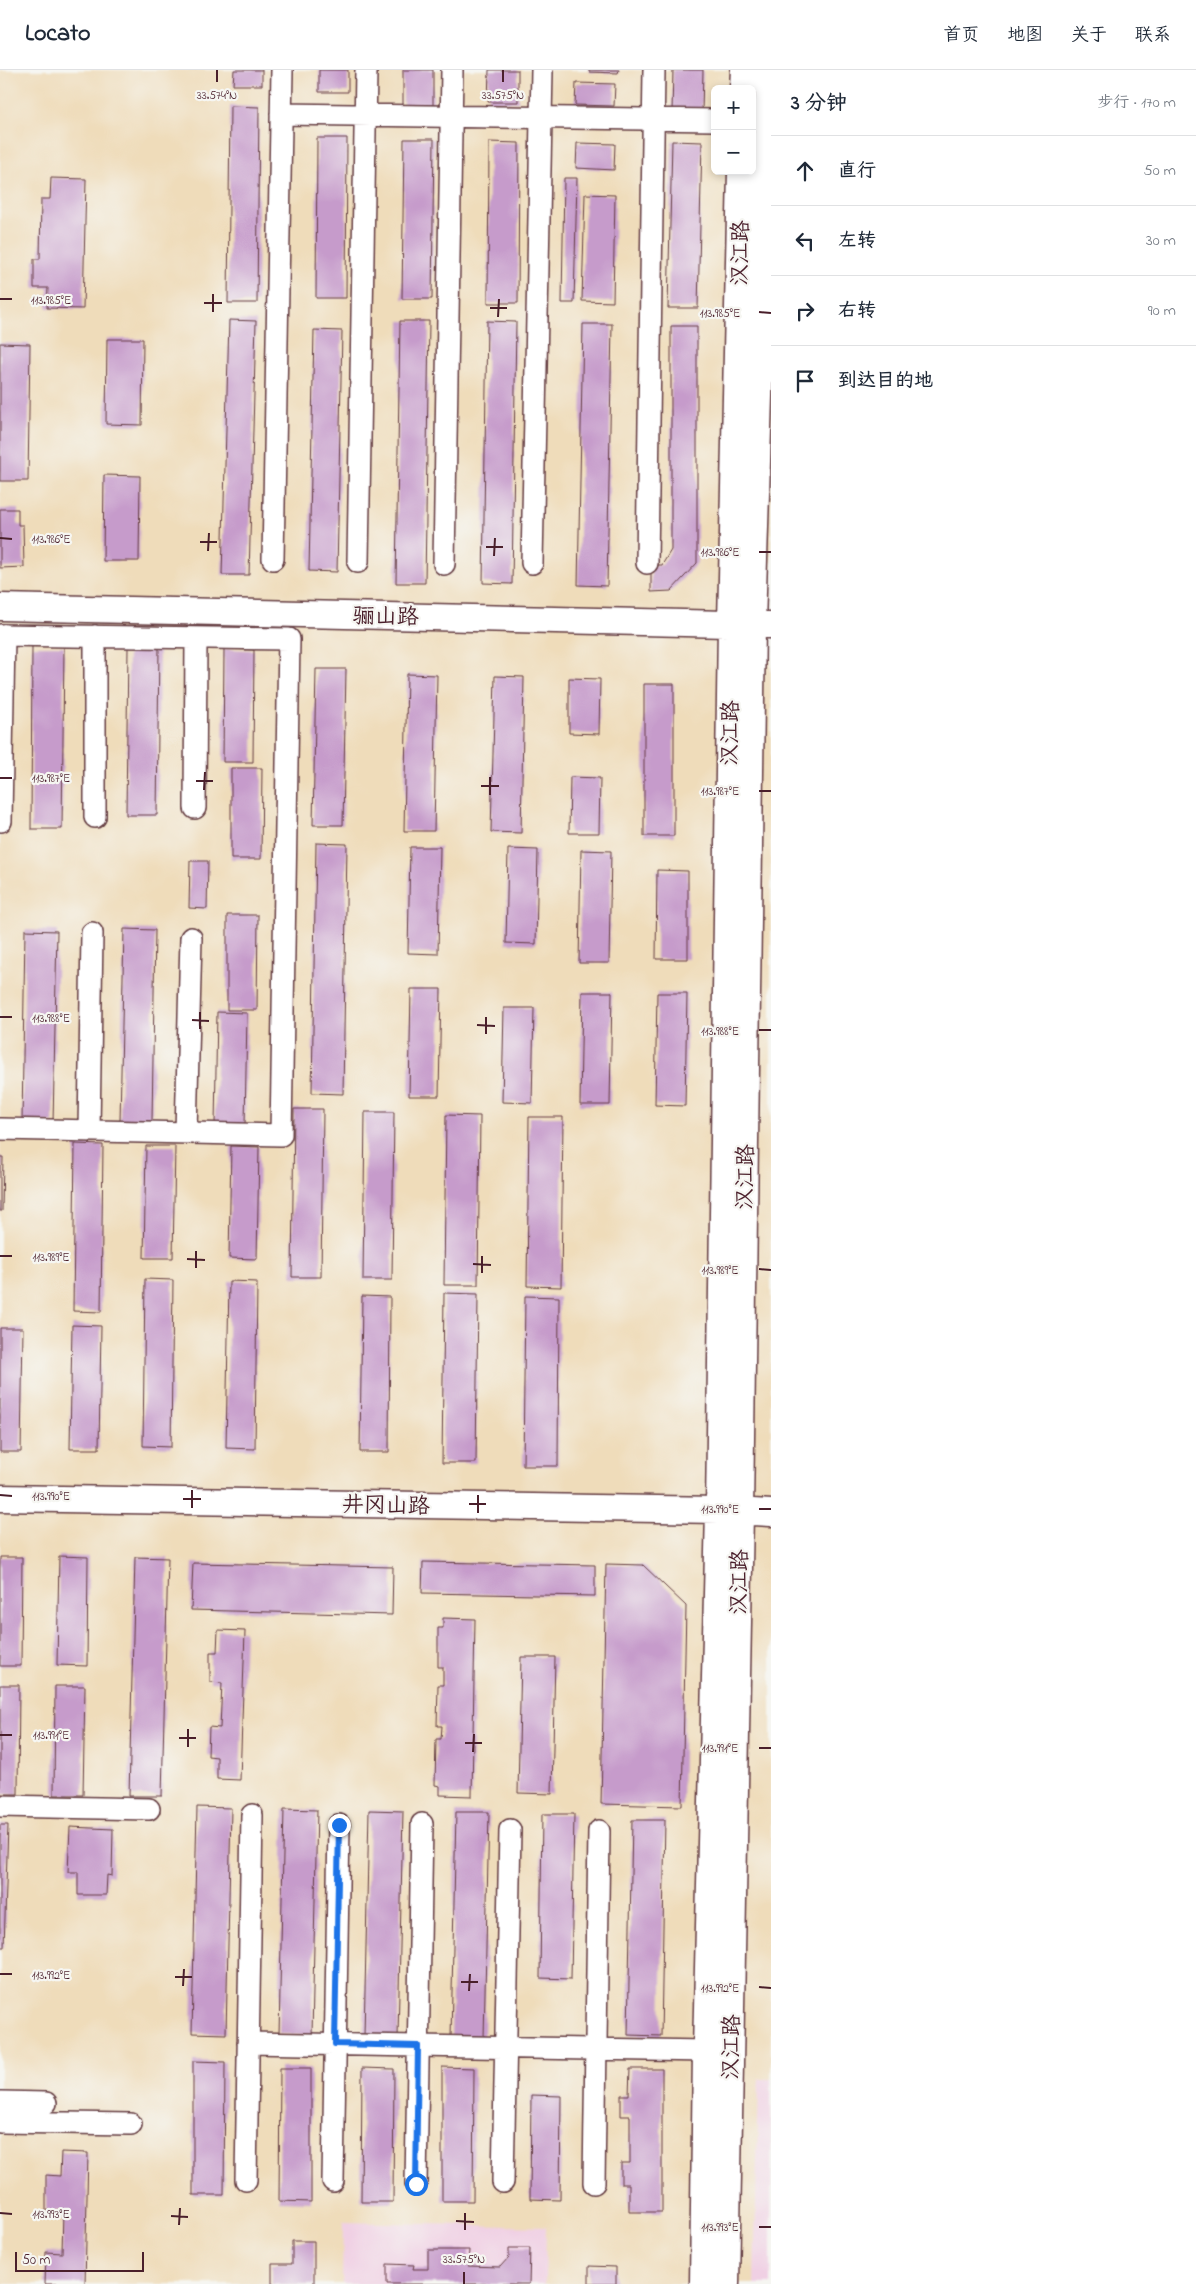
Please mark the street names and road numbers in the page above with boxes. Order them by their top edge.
street label: 汉江路 [725,220,759,286]
street label: 骊山路 [353,601,419,635]
street label: 汉江路 [715,700,749,766]
street label: 汉江路 [730,1144,764,1210]
street label: 井冈山路 [342,1490,430,1524]
street label: 汉江路 [724,1549,758,1615]
street label: 汉江路 [716,2014,750,2080]

